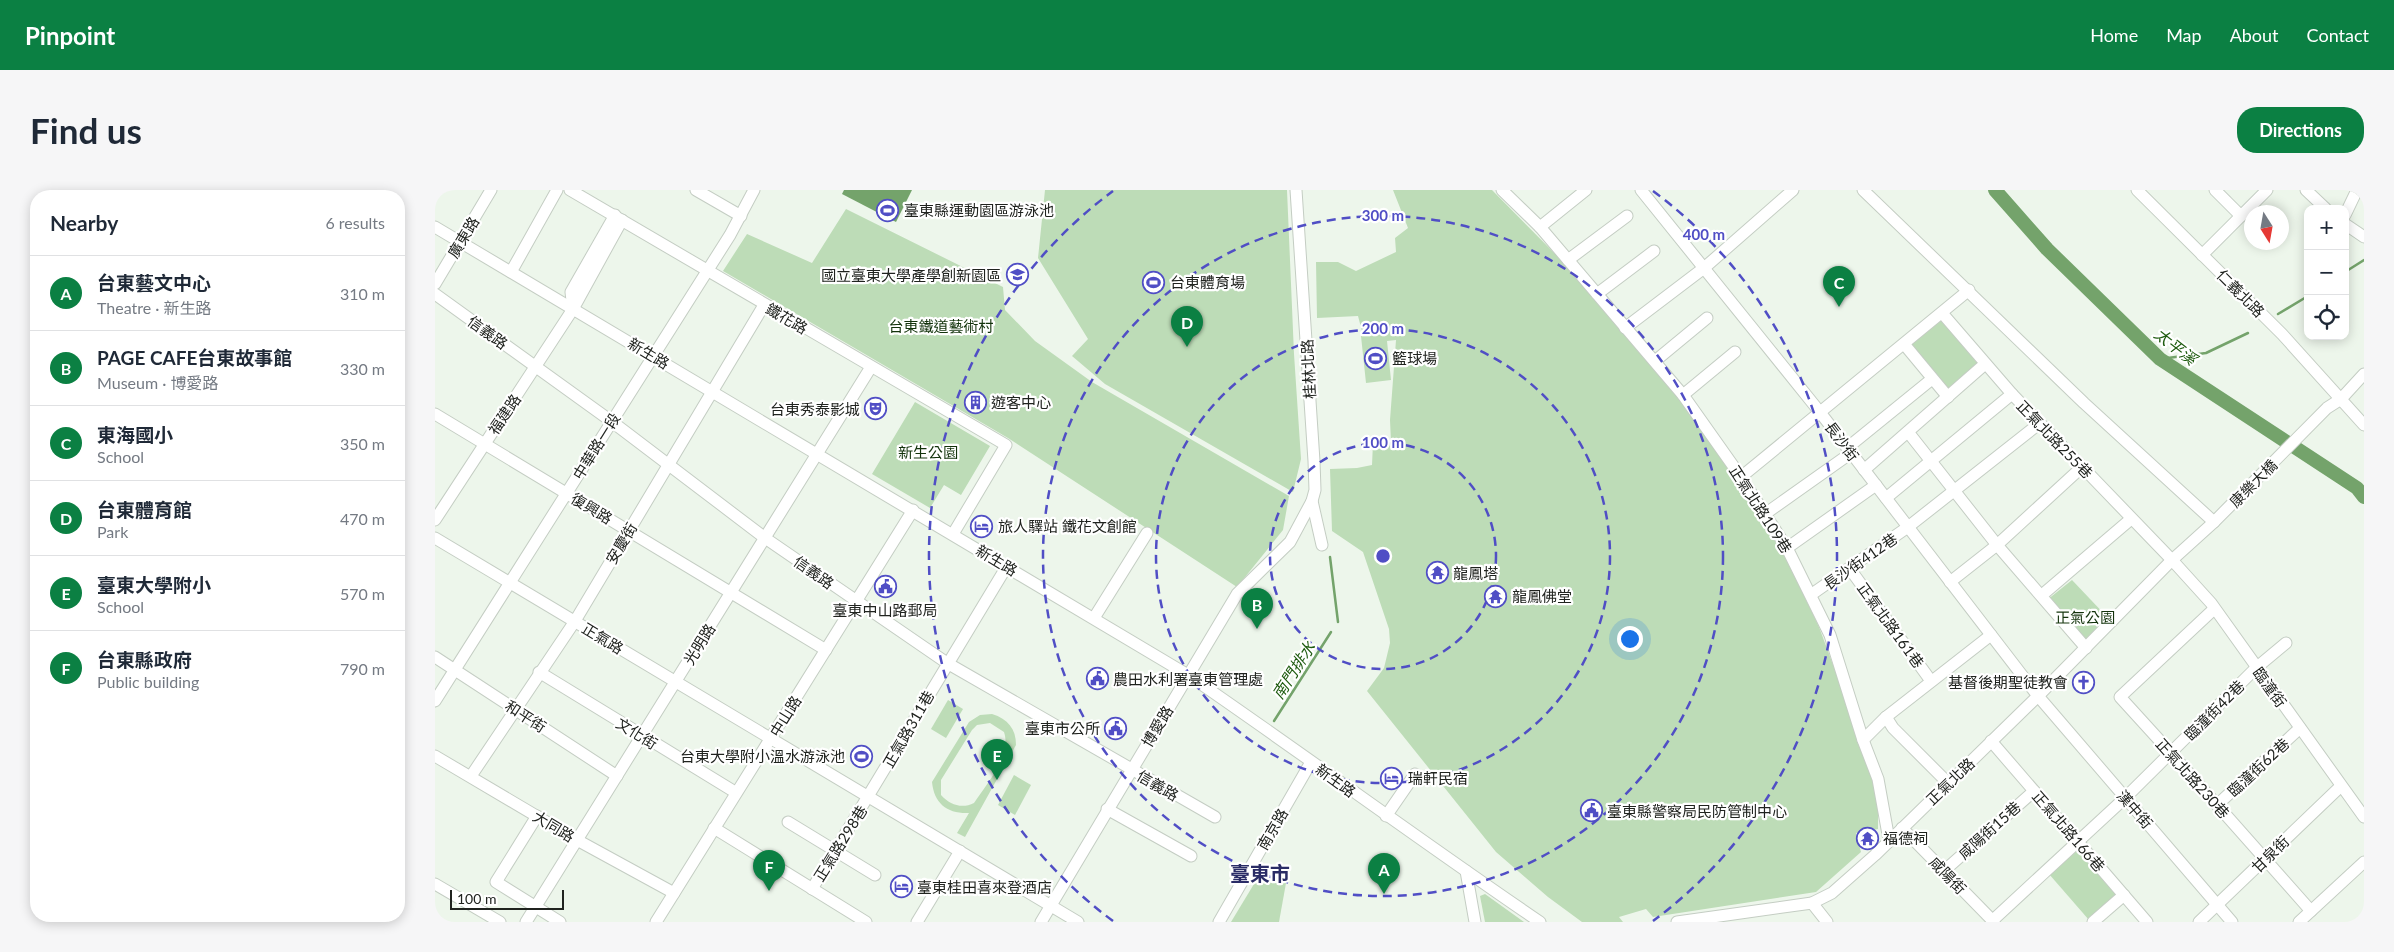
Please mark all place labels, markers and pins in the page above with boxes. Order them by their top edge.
sports icon: 臺東縣運動園區游泳池 [876,198,900,222]
place label: 臺東縣運動園區游泳池 [904,201,1054,219]
school or university icon: 國立臺東大學產學創新園區 [1005,263,1029,287]
place label: 國立臺東大學產學創新園區 [821,266,1001,284]
pin: C [1823,266,1855,307]
sports icon: 台東體育場 [1142,270,1166,294]
place label: 台東體育場 [1170,273,1245,291]
pin: D [1171,306,1203,347]
sports icon: 籃球場 [1364,346,1388,370]
place label: 籃球場 [1392,349,1437,367]
building icon: 遊客中心 [963,390,987,414]
place label: 遊客中心 [991,393,1051,411]
theatre icon: 台東秀泰影城 [864,397,888,421]
place label: 台東秀泰影城 [770,400,860,418]
hotel icon: 旅人驛站 鐵花文創館 [970,514,994,538]
place label: 旅人驛站 鐵花文創館 [998,517,1137,535]
centre of rings [1374,547,1392,565]
temple icon: 龍鳳塔 [1425,561,1449,585]
place label: 龍鳳塔 [1453,564,1498,582]
public building icon: 臺東中山路郵局 [873,575,897,599]
temple icon: 龍鳳佛堂 [1484,584,1508,608]
place label: 龍鳳佛堂 [1512,587,1572,605]
pin: B [1241,588,1273,629]
place label: 臺東中山路郵局 [832,601,938,619]
public building icon: 農田水利署臺東管理處 [1085,667,1109,691]
place label: 農田水利署臺東管理處 [1113,670,1263,688]
church icon: 基督後期聖徒教會 [2072,670,2096,694]
place label: 基督後期聖徒教會 [1948,673,2068,691]
public building icon: 臺東市公所 [1104,716,1128,740]
place label: 臺東市公所 [1025,719,1100,737]
pin: E [981,739,1013,780]
sports icon: 台東大學附小溫水游泳池 [849,744,873,768]
place label: 台東大學附小溫水游泳池 [680,747,845,765]
hotel icon: 瑞軒民宿 [1380,766,1404,790]
place label: 瑞軒民宿 [1408,769,1468,787]
public building icon: 臺東縣警察局民防管制中心 [1579,799,1603,823]
place label: 臺東縣警察局民防管制中心 [1607,802,1787,820]
temple icon: 福德祠 [1855,826,1879,850]
place label: 福德祠 [1883,829,1928,847]
pin: F [753,850,785,891]
pin: A [1368,853,1400,894]
hotel icon: 臺東桂田喜來登酒店 [889,875,913,899]
place label: 臺東桂田喜來登酒店 [917,878,1052,896]

